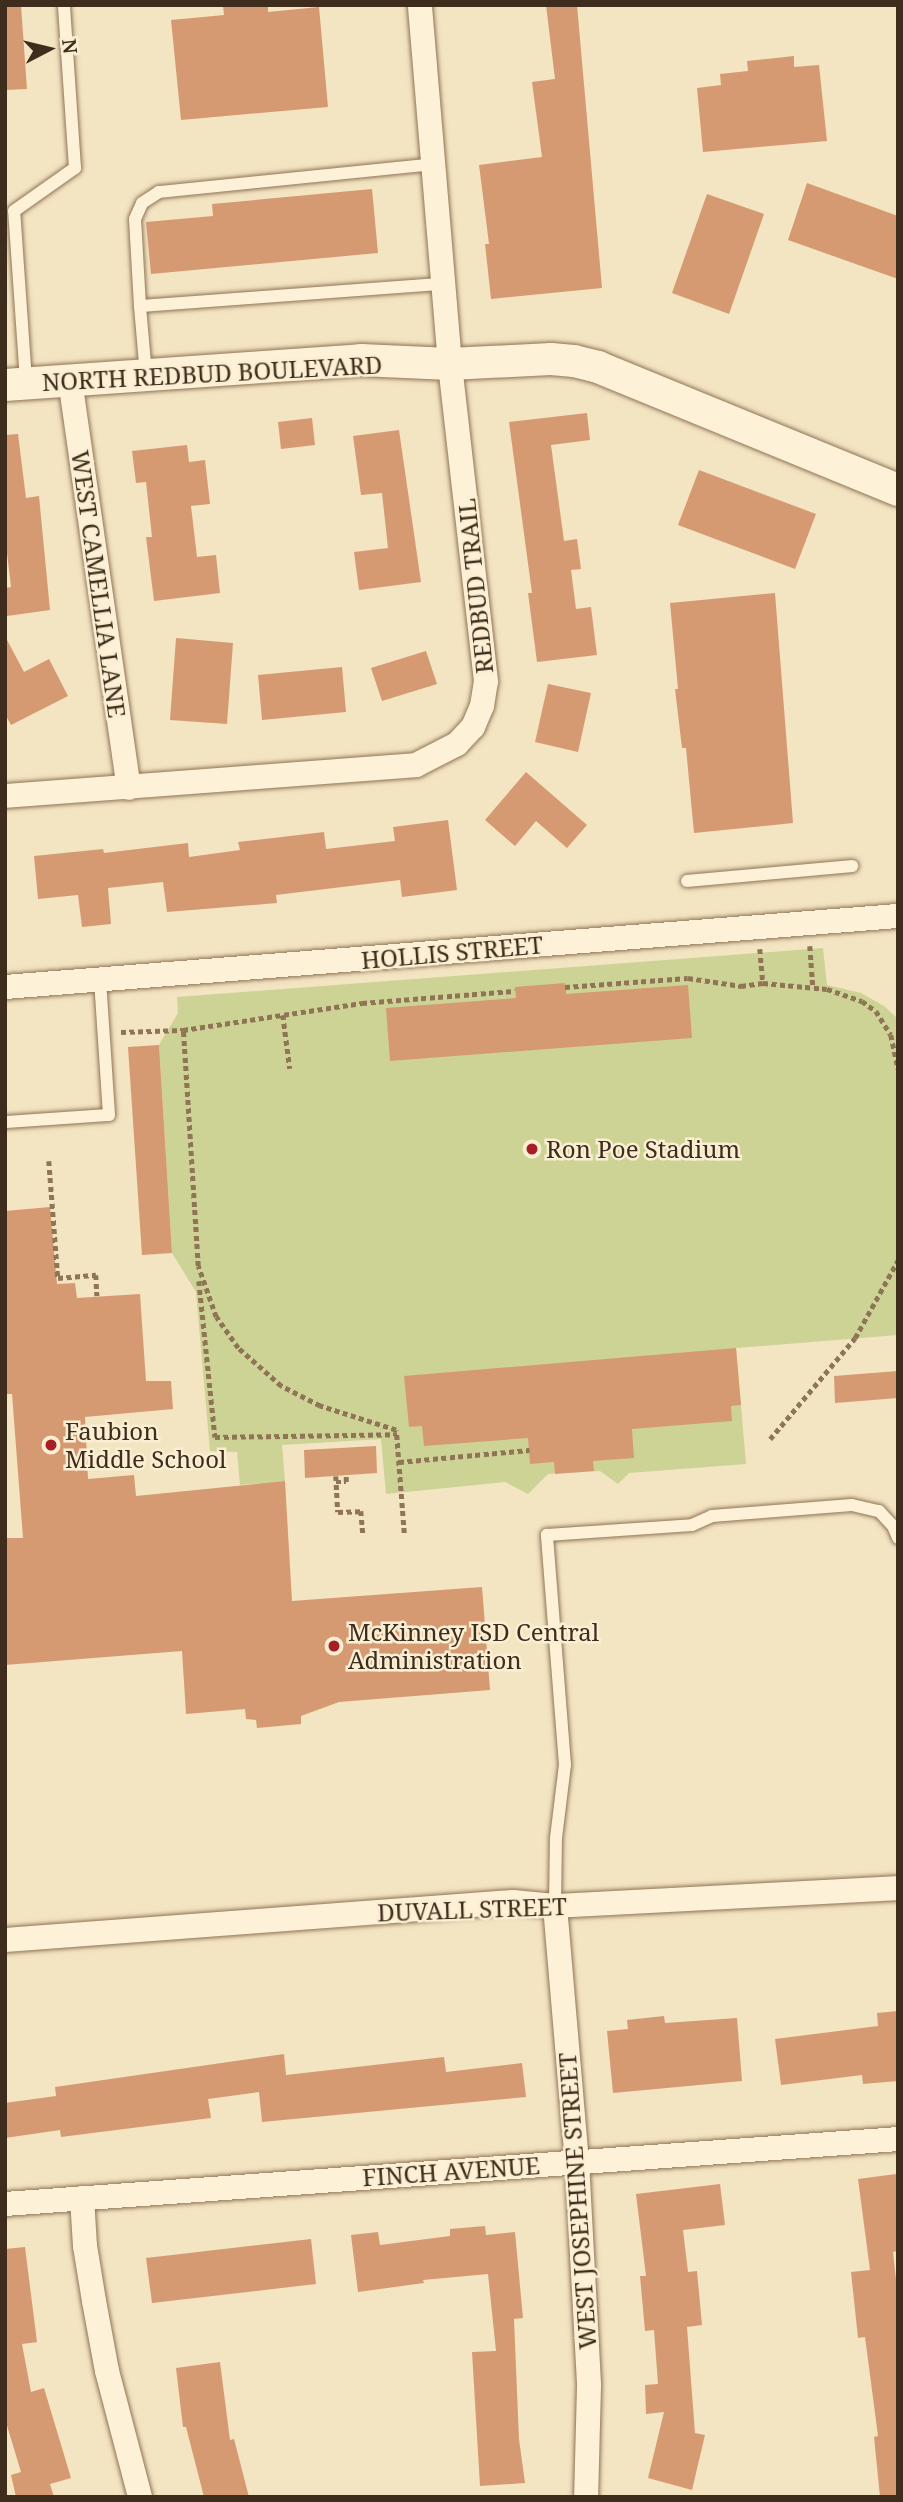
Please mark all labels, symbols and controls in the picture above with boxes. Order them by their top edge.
north arrow [14,14,84,84]
text: N [56,37,84,55]
street label: NORTH REDBUD BOULEVARD [41,350,383,396]
street label: WEST CAMELLIA LANE [66,448,132,720]
street label: REDBUD TRAIL [451,497,499,675]
street label: HOLLIS STREET [360,930,544,974]
place label: Ron Poe Stadium [546,1135,740,1163]
marker: Ron Poe Stadium [524,1141,540,1157]
place label: Faubion Middle School [65,1417,226,1473]
marker: Faubion Middle School [43,1437,59,1453]
place label: McKinney ISD Central Administration [348,1618,599,1674]
marker: McKinney ISD Central Administration [326,1638,342,1654]
street label: DUVALL STREET [377,1891,567,1927]
street label: WEST JOSEPHINE STREET [552,2052,602,2350]
street label: FINCH AVENUE [361,2150,541,2192]

